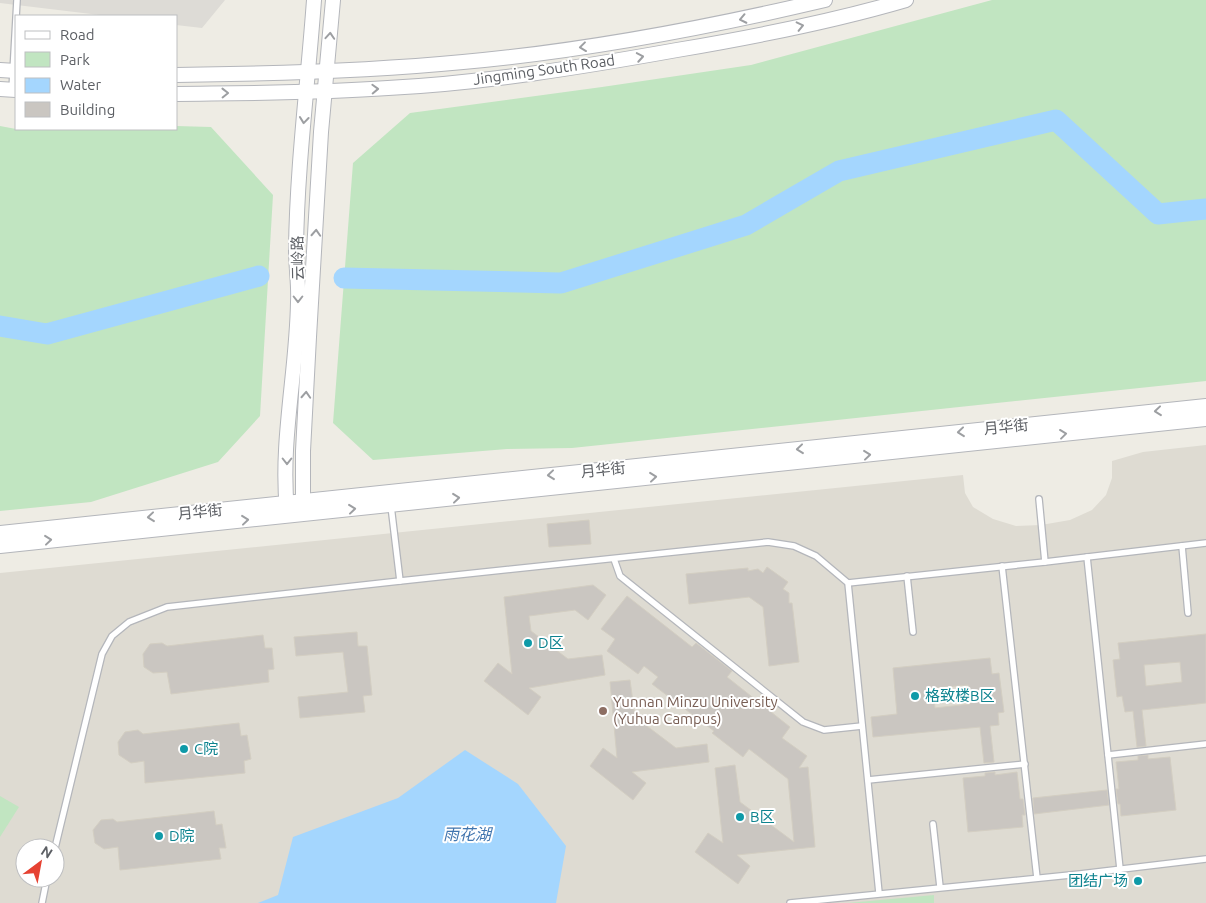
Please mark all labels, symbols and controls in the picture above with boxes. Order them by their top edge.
one-way arrow [739,13,748,24]
legend [15,15,178,130]
one-way arrow [795,21,804,32]
text: Road [60,26,95,43]
one-way arrow [325,31,336,39]
one-way arrow [579,41,587,52]
text: Park [60,51,90,68]
street label: Jingming South Road [472,51,616,88]
one-way arrow [636,52,644,62]
text: Water [60,76,101,93]
one-way arrow [371,84,379,94]
one-way arrow [222,88,229,98]
text: Building [60,101,115,118]
one-way arrow [298,116,309,124]
one-way arrow [310,229,321,237]
street label: 云岭路 [289,235,306,281]
one-way arrow [293,296,303,304]
one-way arrow [300,391,311,399]
one-way arrow [1153,405,1161,416]
street label: 月华街 [983,416,1029,437]
one-way arrow [957,426,965,437]
one-way arrow [1059,429,1067,440]
one-way arrow [795,443,803,454]
one-way arrow [863,450,871,461]
one-way arrow [282,458,292,466]
street label: 月华街 [580,459,626,480]
one-way arrow [547,469,555,480]
one-way arrow [649,472,657,483]
one-way arrow [453,493,461,504]
street label: 月华街 [177,501,223,522]
one-way arrow [348,504,356,515]
one-way arrow [147,511,155,522]
one-way arrow [241,515,249,526]
one-way arrow [45,535,53,546]
place label: D区 [538,634,564,651]
marker: D区 [522,637,534,649]
place label: 格致楼B区 [925,687,995,704]
marker: 格致楼B区 [909,690,921,702]
place label: Yunnan Minzu University (Yuhua Campus) [613,693,778,727]
marker: Yunnan Minzu University (Yuhua Campus) [597,705,609,717]
place label: C院 [194,740,218,757]
marker: C院 [178,743,190,755]
place label: B区 [750,808,775,825]
marker: B区 [734,811,746,823]
water label: 雨花湖 [443,825,494,843]
place label: D院 [169,827,195,844]
marker: D院 [153,830,165,842]
north arrow [15,838,65,888]
text: N [38,842,56,862]
place label: 团结广场 [1068,872,1128,889]
marker: 团结广场 [1132,875,1144,887]

